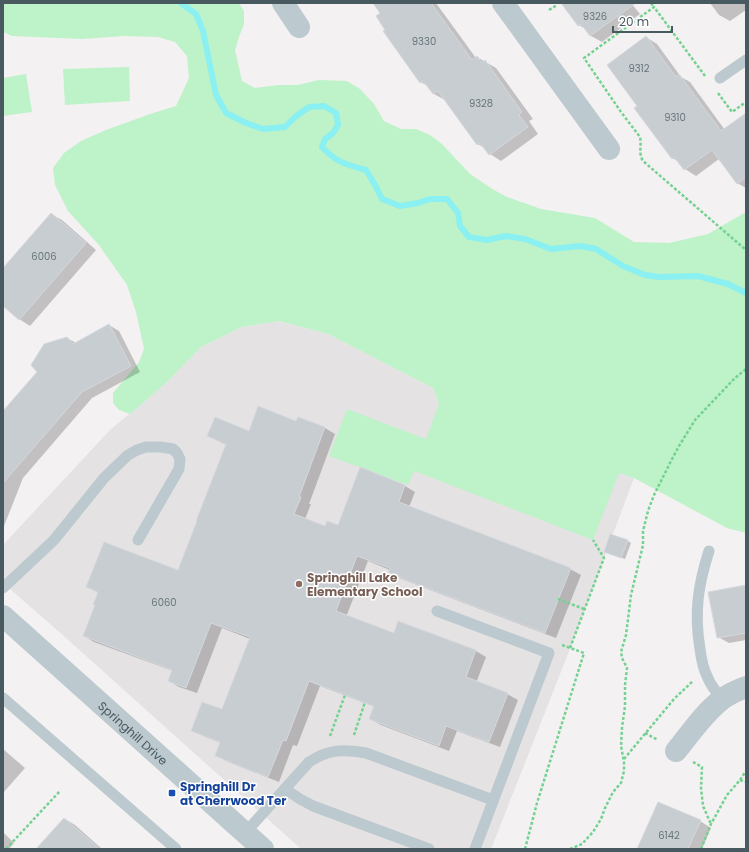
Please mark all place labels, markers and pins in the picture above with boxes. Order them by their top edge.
place label: Springhill Lake Elementary School [307,569,422,600]
marker: Springhill Lake Elementary School [294,579,304,589]
place label: Springhill Dr at Cherrwood Ter [180,778,286,809]
marker: Springhill Dr at Cherrwood Ter [167,788,177,798]

